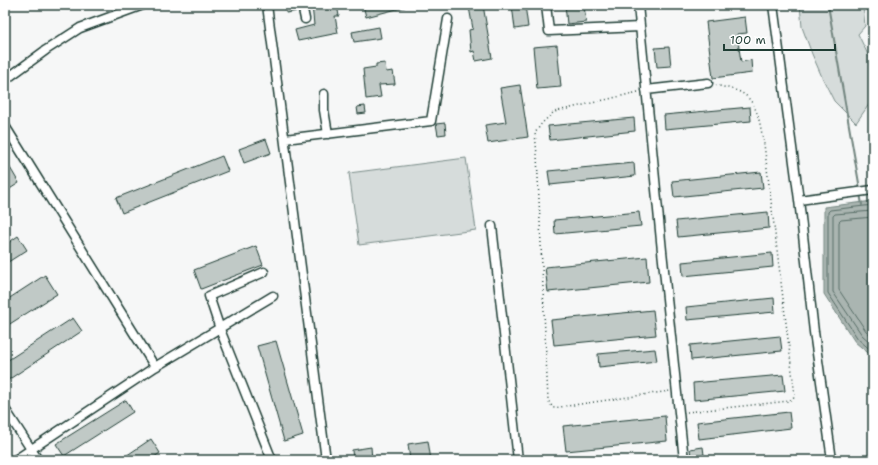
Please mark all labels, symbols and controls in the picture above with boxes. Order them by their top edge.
scale bar [724,26,835,52]
text: 100 m [730,32,766,48]

